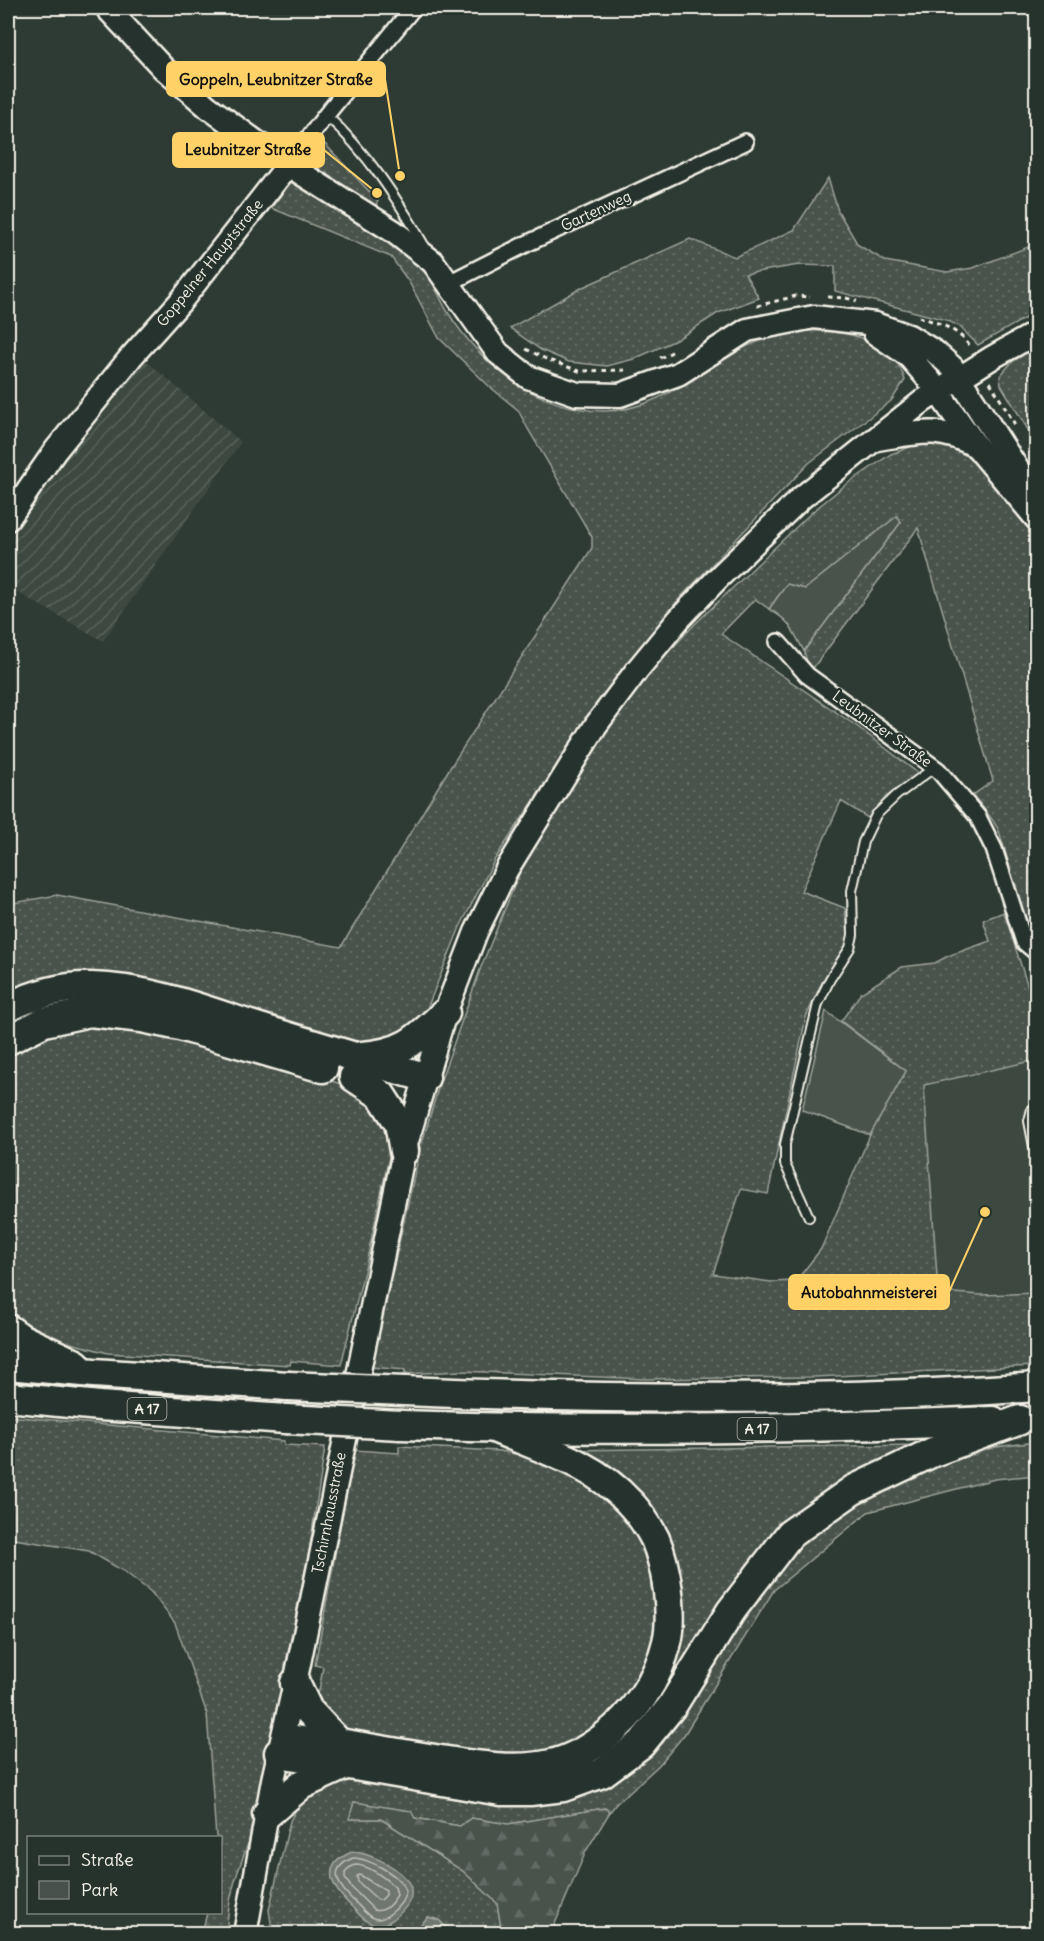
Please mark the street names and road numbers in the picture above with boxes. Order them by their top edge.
street label: Gartenweg [558,186,634,235]
street label: Goppelner Hauptstraße [152,195,267,330]
street label: Leubnitzer Straße [829,686,936,771]
road number: A 17 [128,1398,166,1420]
road number: A 17 [738,1418,777,1440]
street label: Tschirnhausstraße [307,1451,350,1575]

